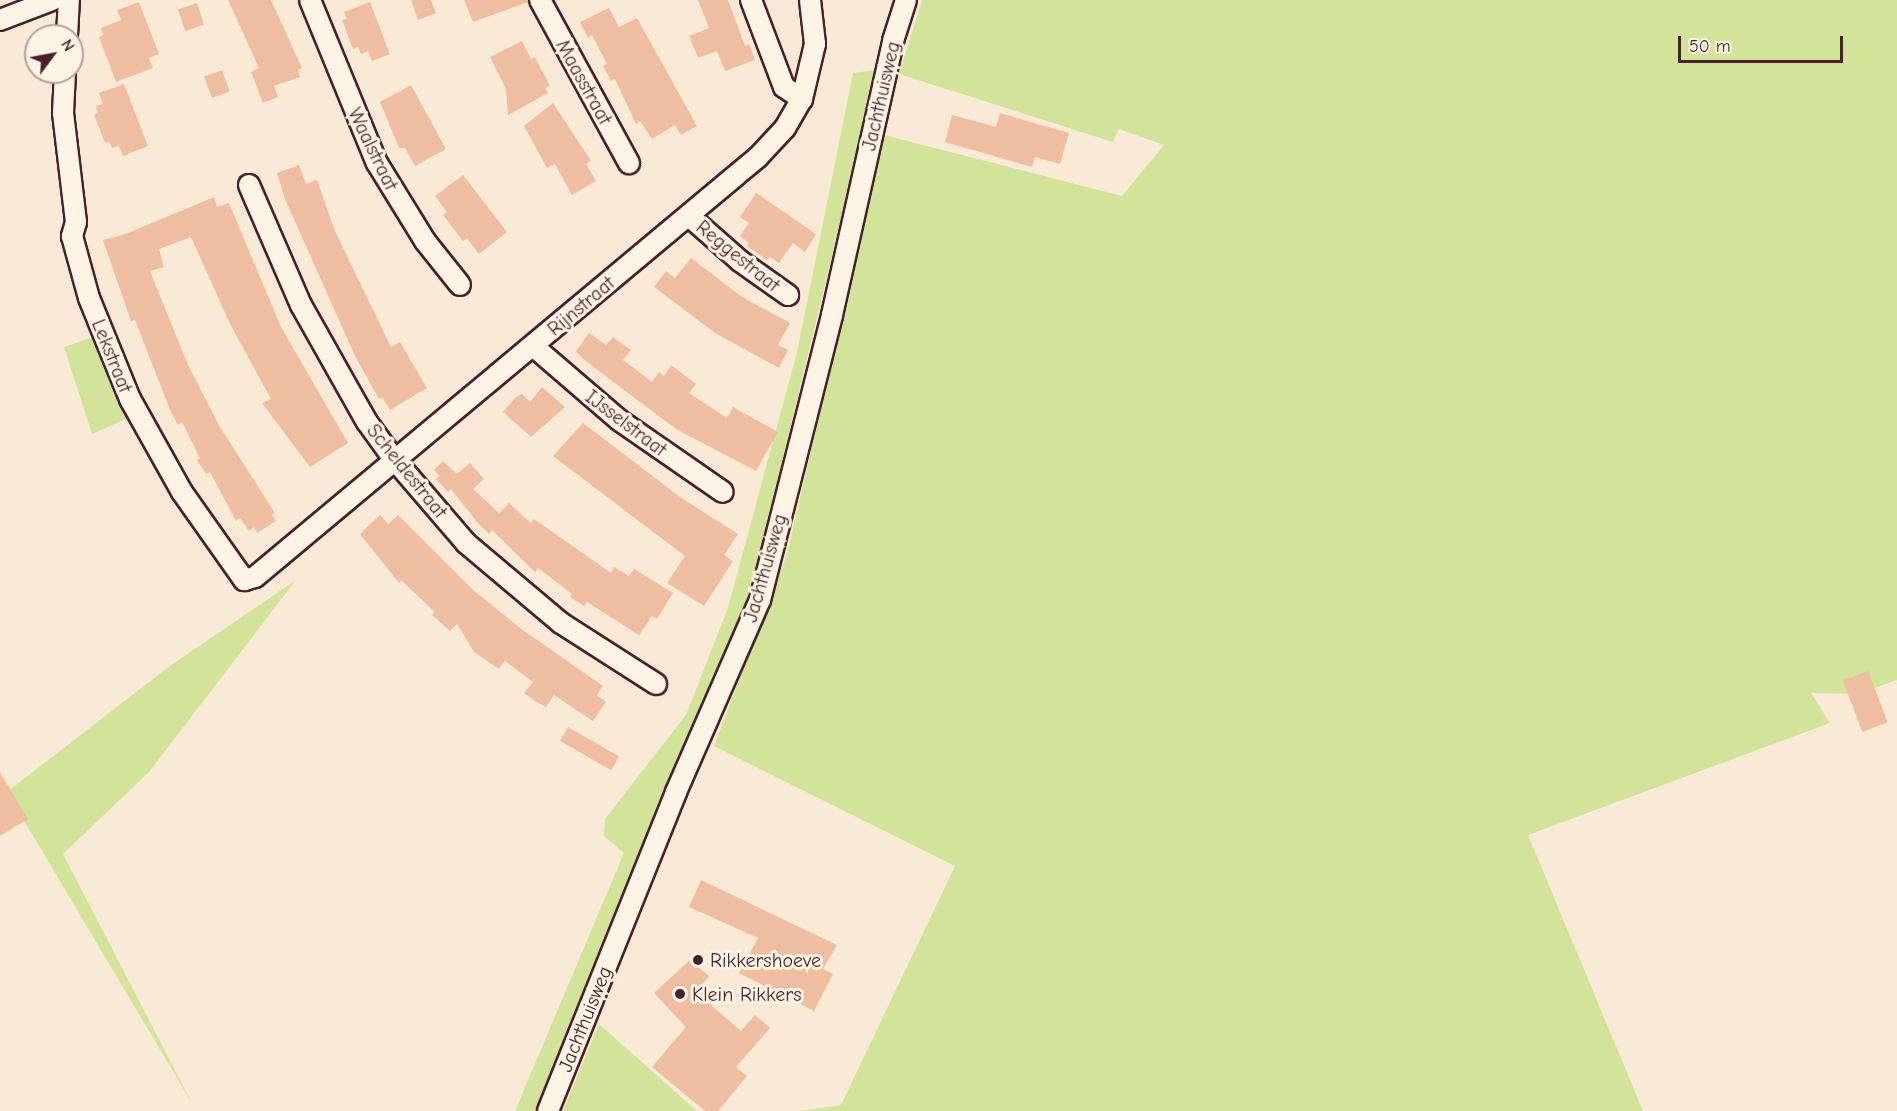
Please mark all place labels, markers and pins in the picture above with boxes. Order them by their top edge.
place label: Rikkershoeve [710,948,821,972]
marker: Rikkershoeve [691,953,705,967]
place label: Klein Rikkers [692,982,802,1006]
marker: Klein Rikkers [673,987,687,1001]

